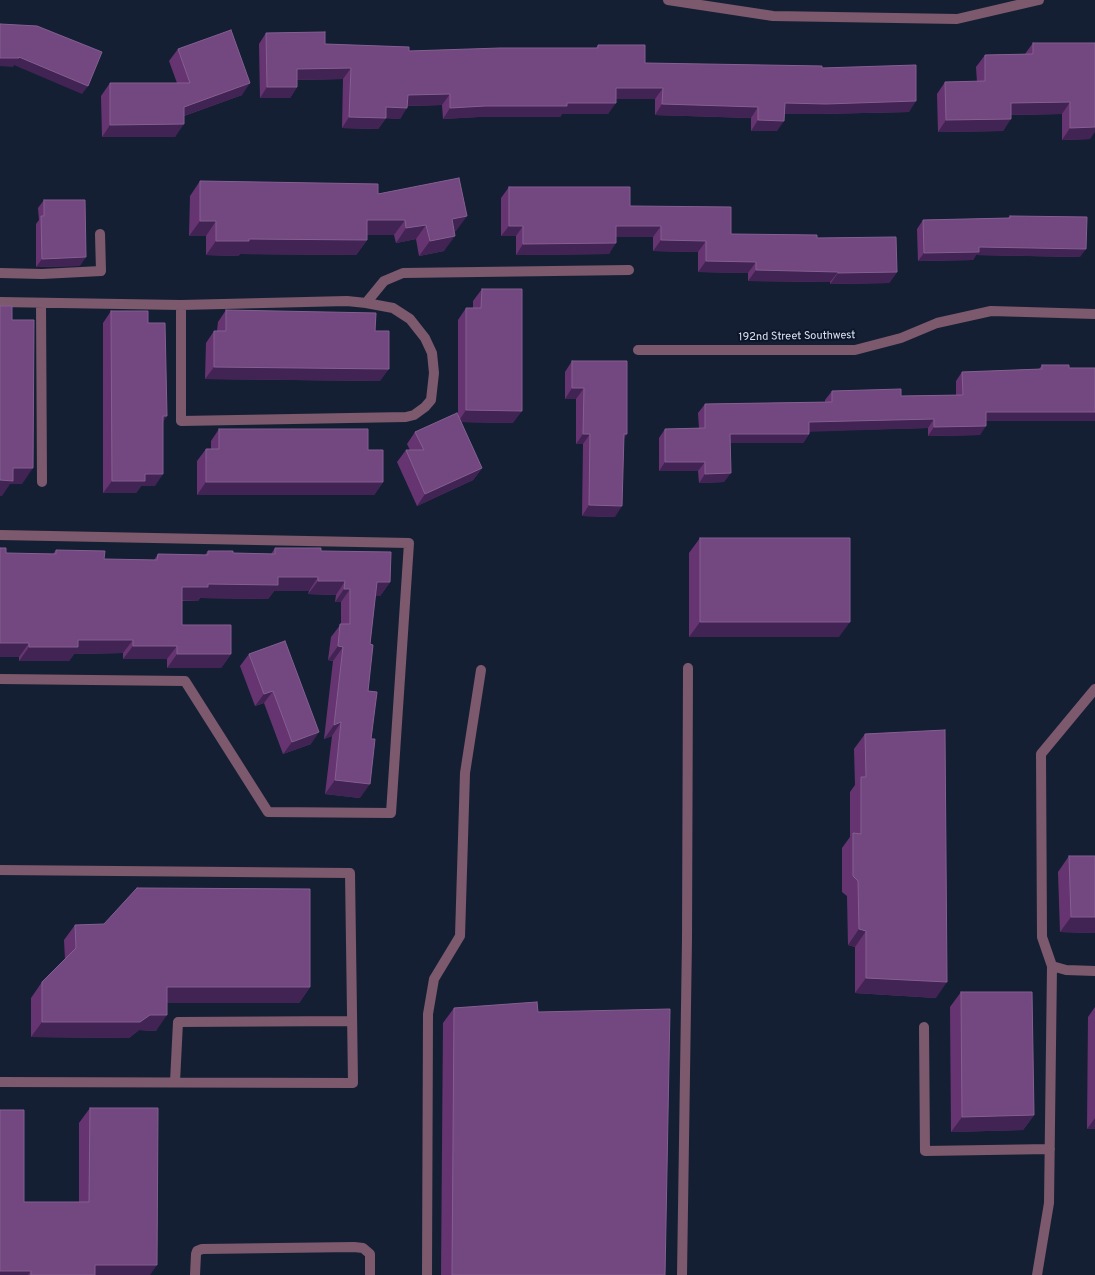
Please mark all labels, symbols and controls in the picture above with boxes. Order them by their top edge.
street label: 192nd Street Southwest [738,329,856,345]

